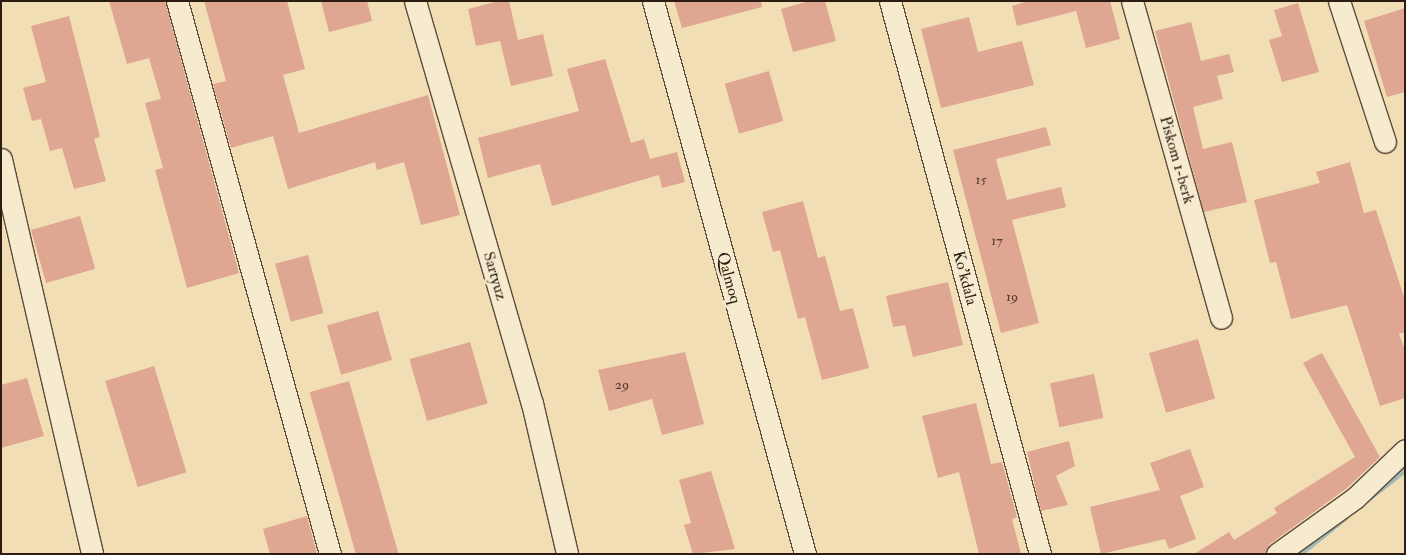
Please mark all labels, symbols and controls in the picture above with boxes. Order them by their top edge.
street label: Piskom 1-berk [1155,114,1199,206]
house number: 15 [975,172,987,188]
house number: 17 [991,233,1003,249]
street label: Sartyuz [479,249,511,303]
street label: Ko'kdala [949,249,981,307]
street label: Qalmoq [713,250,745,306]
house number: 19 [1006,289,1018,305]
house number: 29 [615,377,629,393]

